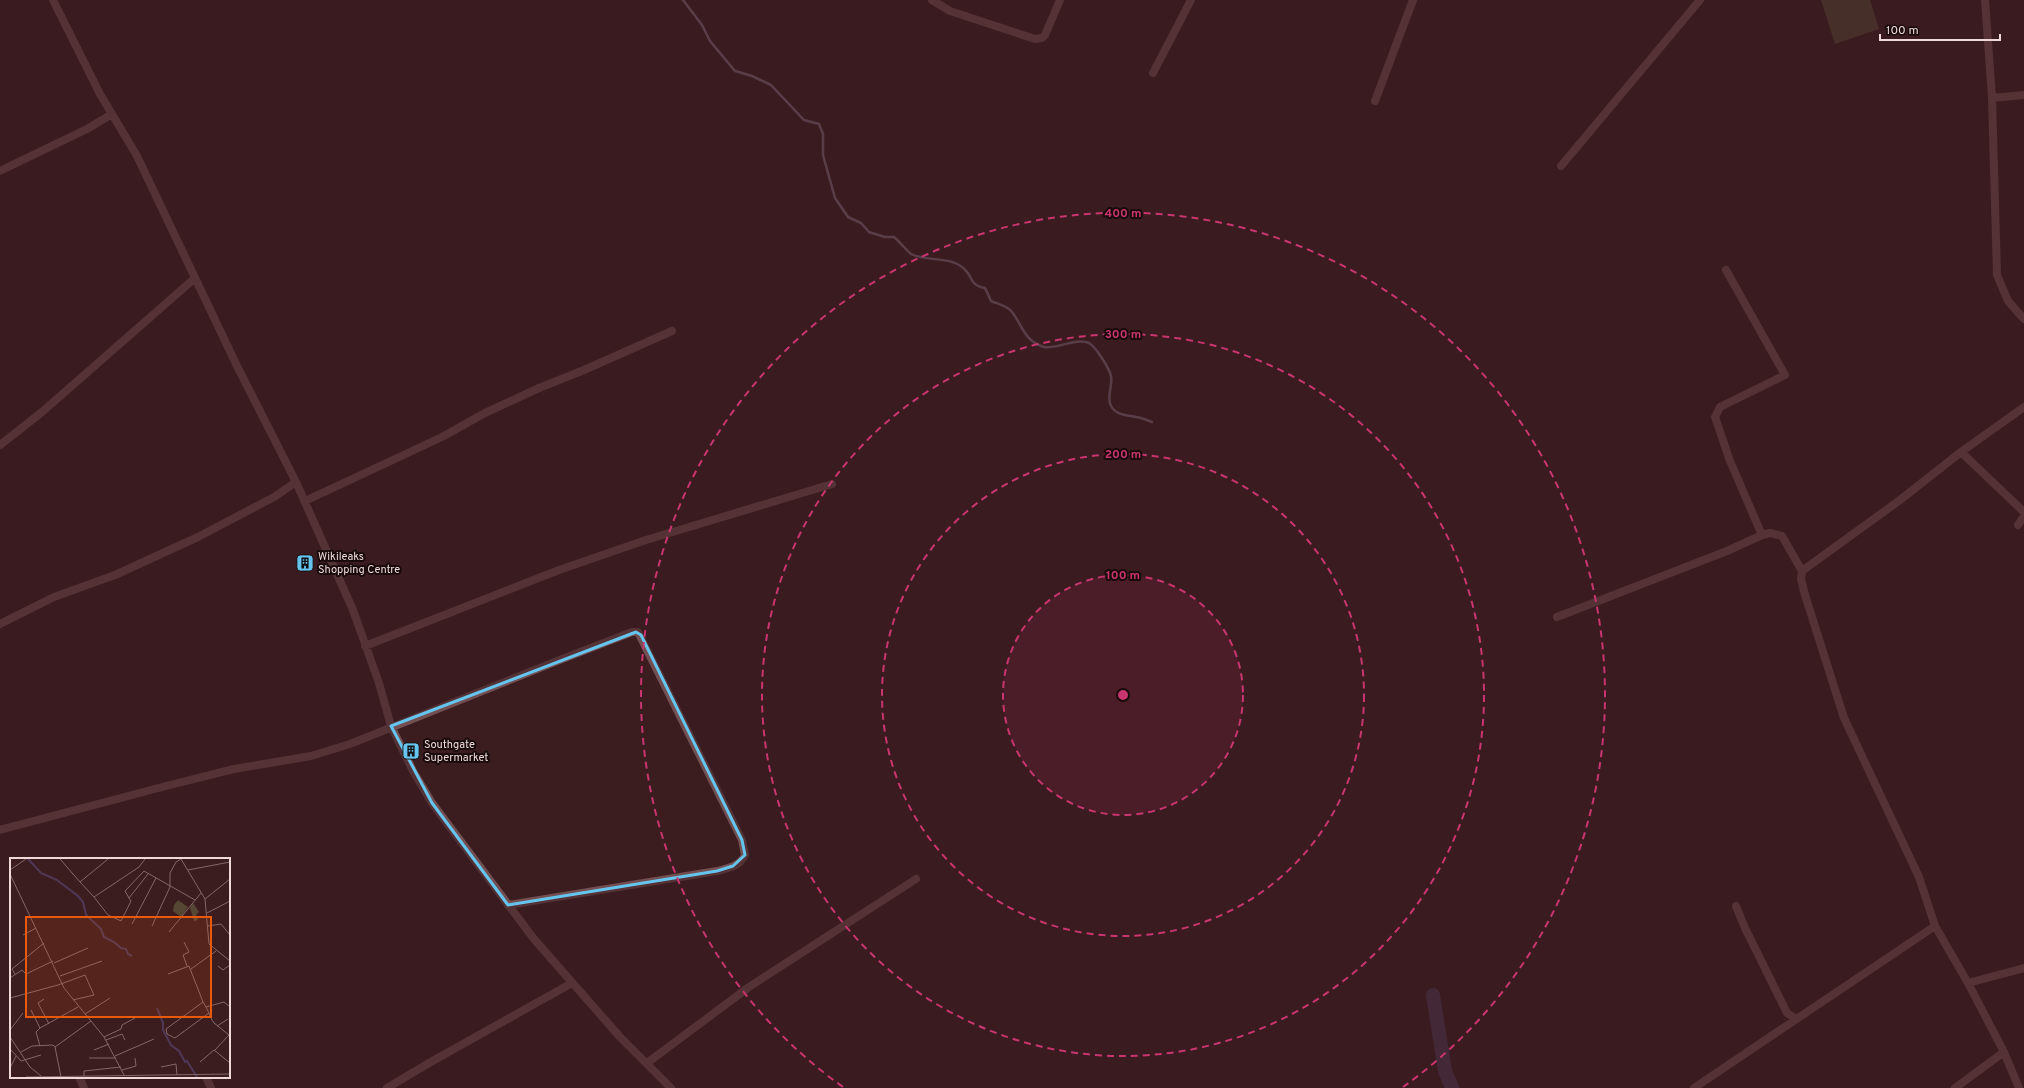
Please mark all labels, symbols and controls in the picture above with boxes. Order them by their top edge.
scale bar [1880,16,2000,42]
text: 100 m [1886,23,1919,39]
text: 400 m [1104,206,1142,222]
text: 300 m [1105,327,1141,343]
text: 200 m [1105,447,1141,463]
place label: Wikileaks Shopping Centre [318,550,400,577]
building icon: Wikileaks Shopping Centre [295,553,315,573]
text: 100 m [1106,568,1140,584]
centre of rings [1116,688,1130,702]
place label: Southgate Supermarket [424,738,489,765]
building icon: Southgate Supermarket [401,741,421,761]
inset map [10,858,230,1078]

